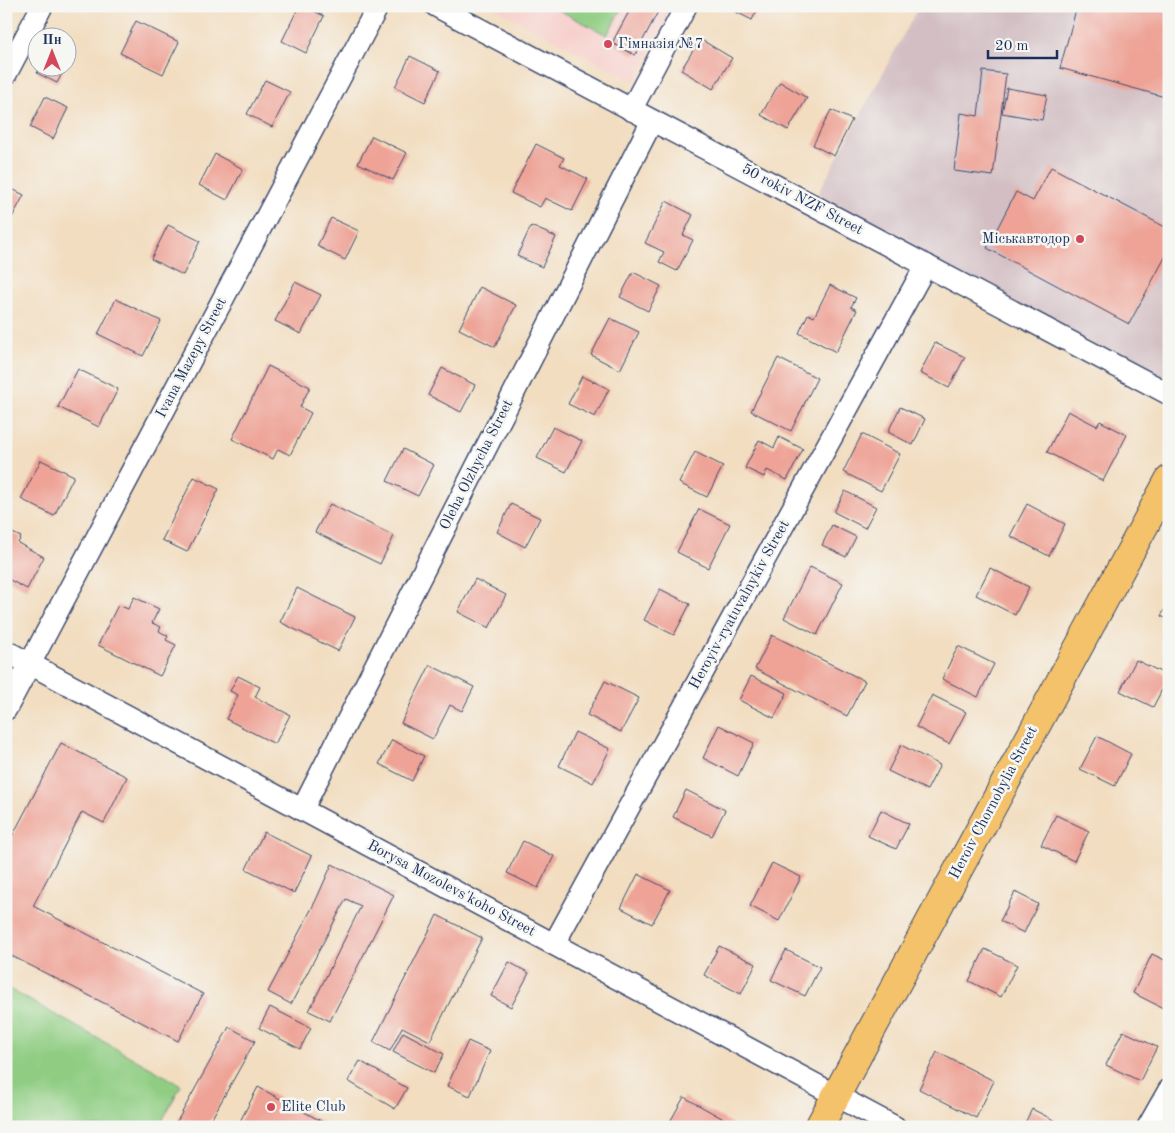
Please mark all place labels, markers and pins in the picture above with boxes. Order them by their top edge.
place label: Гімназія №7 [618,37,703,52]
marker: Гімназія №7 [602,38,614,50]
place label: Міськавтодор [982,232,1070,247]
marker: Міськавтодор [1074,233,1086,245]
place label: Elite Club [281,1100,346,1115]
marker: Elite Club [265,1101,277,1113]

